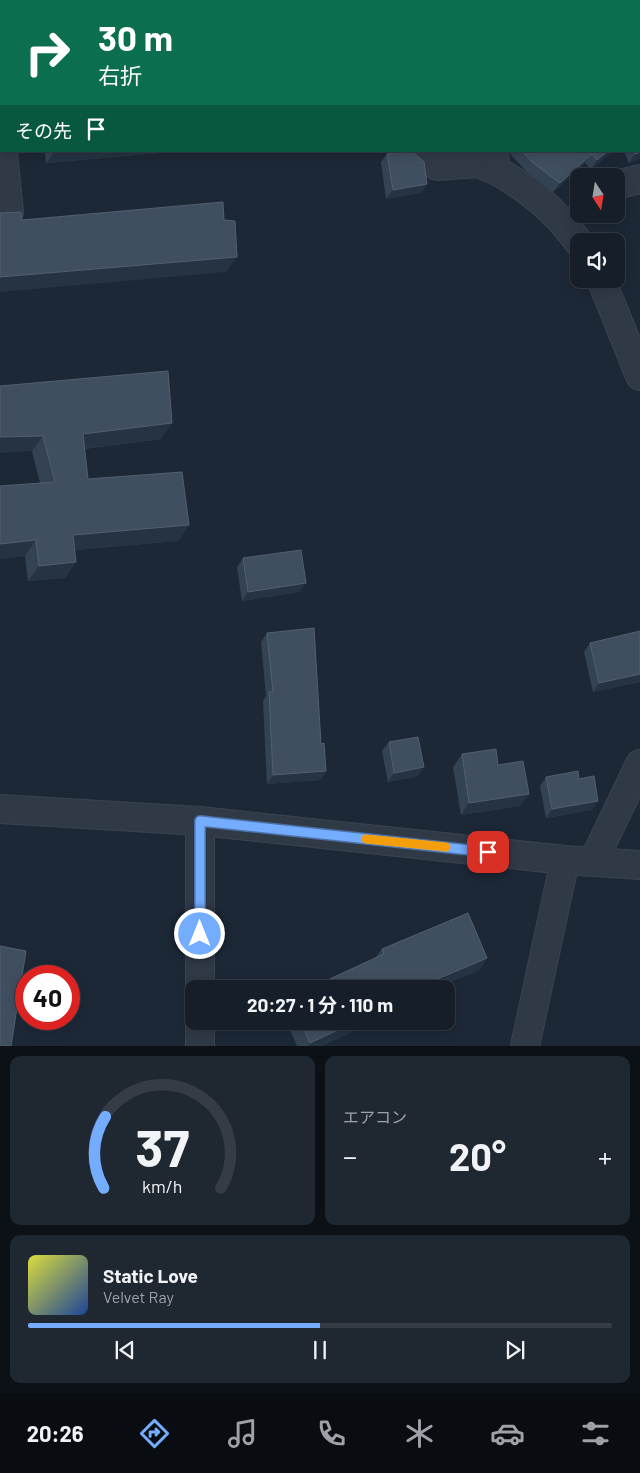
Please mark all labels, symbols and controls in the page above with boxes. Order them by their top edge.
text: 30 m [98,16,173,58]
icon: right [15,20,80,85]
text: 右折 [98,62,142,88]
icon: arrive [82,115,110,143]
text: その先 [15,119,72,142]
north arrow [570,168,625,222]
map controls [570,168,625,288]
button: sound [570,233,625,288]
pin [467,831,509,873]
icon: arrive [474,838,502,866]
position arrow [173,907,225,959]
speed limit sign: 40 [15,965,80,1030]
text: 20:27 · 1 分 · 110 m [247,993,393,1016]
text: エアコン [343,1107,407,1126]
text: 37 [136,1115,190,1177]
text: 20° [449,1133,506,1179]
text: − [343,1139,357,1173]
text: + [598,1139,612,1173]
text: km/h [142,1175,183,1197]
text: Static Love [103,1264,198,1287]
text: Velvet Ray [103,1287,174,1306]
icon: previous [111,1336,139,1364]
icon: pause [306,1336,334,1364]
icon: next [501,1336,529,1364]
icon: directions [137,1416,172,1451]
icon: music [225,1416,260,1451]
icon: phone [314,1416,349,1451]
icon: climate [402,1416,437,1451]
icon: car [490,1416,525,1451]
icon: filters [578,1416,613,1451]
text: 20:26 [27,1420,84,1446]

